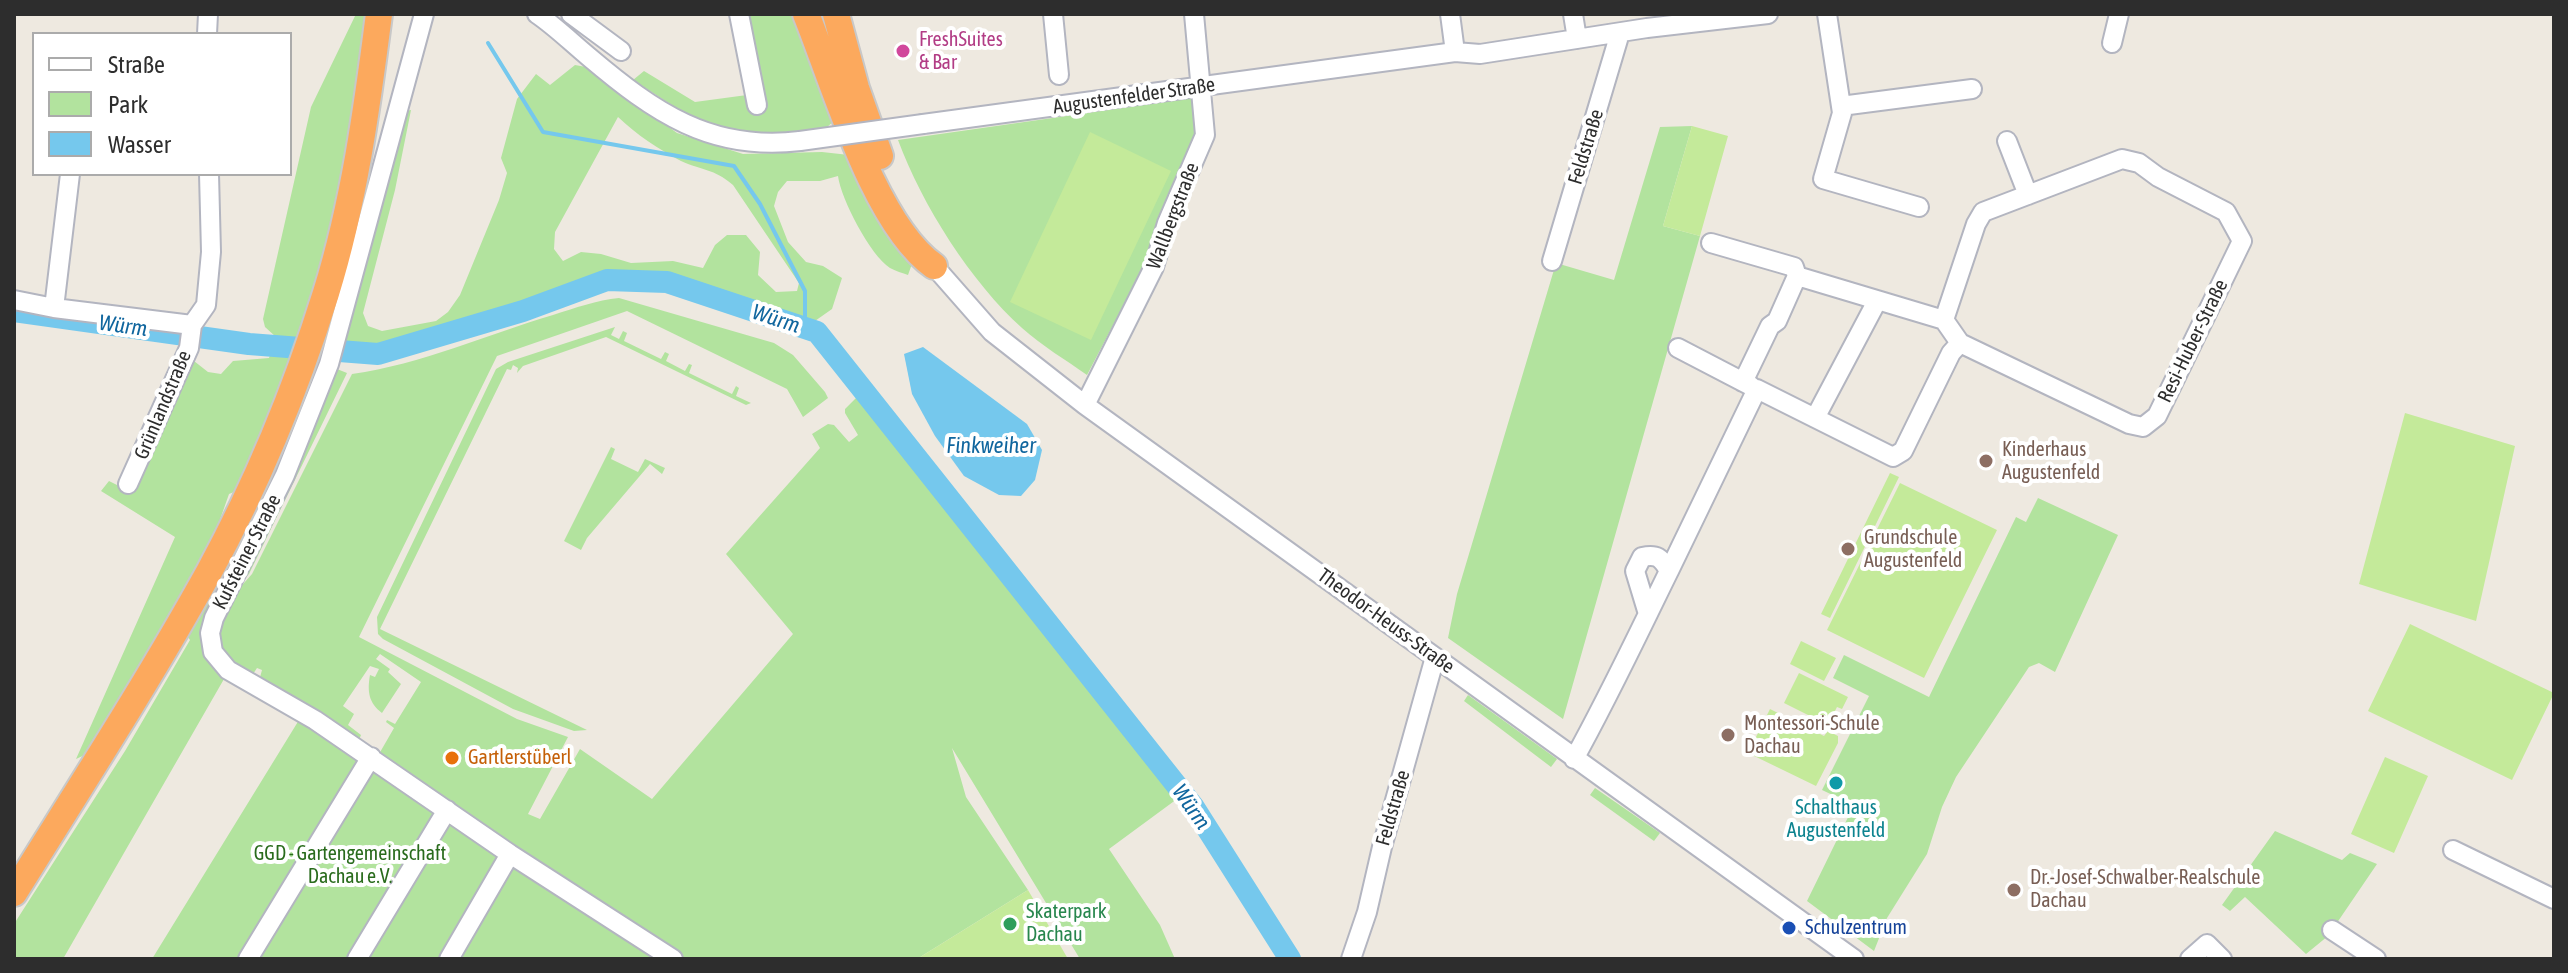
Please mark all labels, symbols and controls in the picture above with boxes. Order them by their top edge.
place label: FreshSuites & Bar [919,28,1003,75]
legend [32,32,292,176]
marker: FreshSuites & Bar [894,42,912,60]
text: Straße [108,51,165,78]
street label: Augustenfelder Straße [1051,73,1217,119]
text: Park [108,91,148,118]
street label: Feldstraße [1563,106,1609,188]
text: Wasser [108,131,171,158]
street label: Wallbergstraße [1142,159,1204,273]
street label: Resi-Huber-Straße [2153,276,2233,406]
water label: Würm [749,299,803,339]
water label: Würm [97,310,149,342]
street label: Grünlandstraße [129,347,197,463]
water label: Finkweiher [946,433,1036,459]
place label: Kinderhaus Augustenfeld [2002,438,2100,485]
marker: Kinderhaus Augustenfeld [1977,452,1995,470]
street label: Kufsteiner Straße [208,490,286,614]
place label: Grundschule Augustenfeld [1864,526,1962,573]
marker: Grundschule Augustenfeld [1839,540,1857,558]
street label: Theodor-Heuss-Straße [1313,563,1459,679]
place label: Montessori-Schule Dachau [1744,712,1879,759]
marker: Montessori-Schule Dachau [1719,726,1737,744]
place label: Gartlerstüberl [468,746,572,770]
marker: Gartlerstüberl [443,749,461,767]
street label: Feldstraße [1371,767,1415,849]
marker: Schalthaus Augustenfeld [1827,774,1845,792]
water label: Würm [1166,780,1216,834]
place label: Schalthaus Augustenfeld [1787,796,1885,843]
park label: GGD - Gartengemeinschaft Dachau e.V. [254,842,446,889]
place label: Dr.-Josef-Schwalber-Realschule Dachau [2030,866,2260,913]
marker: Dr.-Josef-Schwalber-Realschule Dachau [2005,881,2023,899]
place label: Skaterpark Dachau [1026,900,1107,947]
marker: Skaterpark Dachau [1001,915,1019,933]
place label: Schulzentrum [1805,916,1907,940]
marker: Schulzentrum [1780,919,1798,937]

